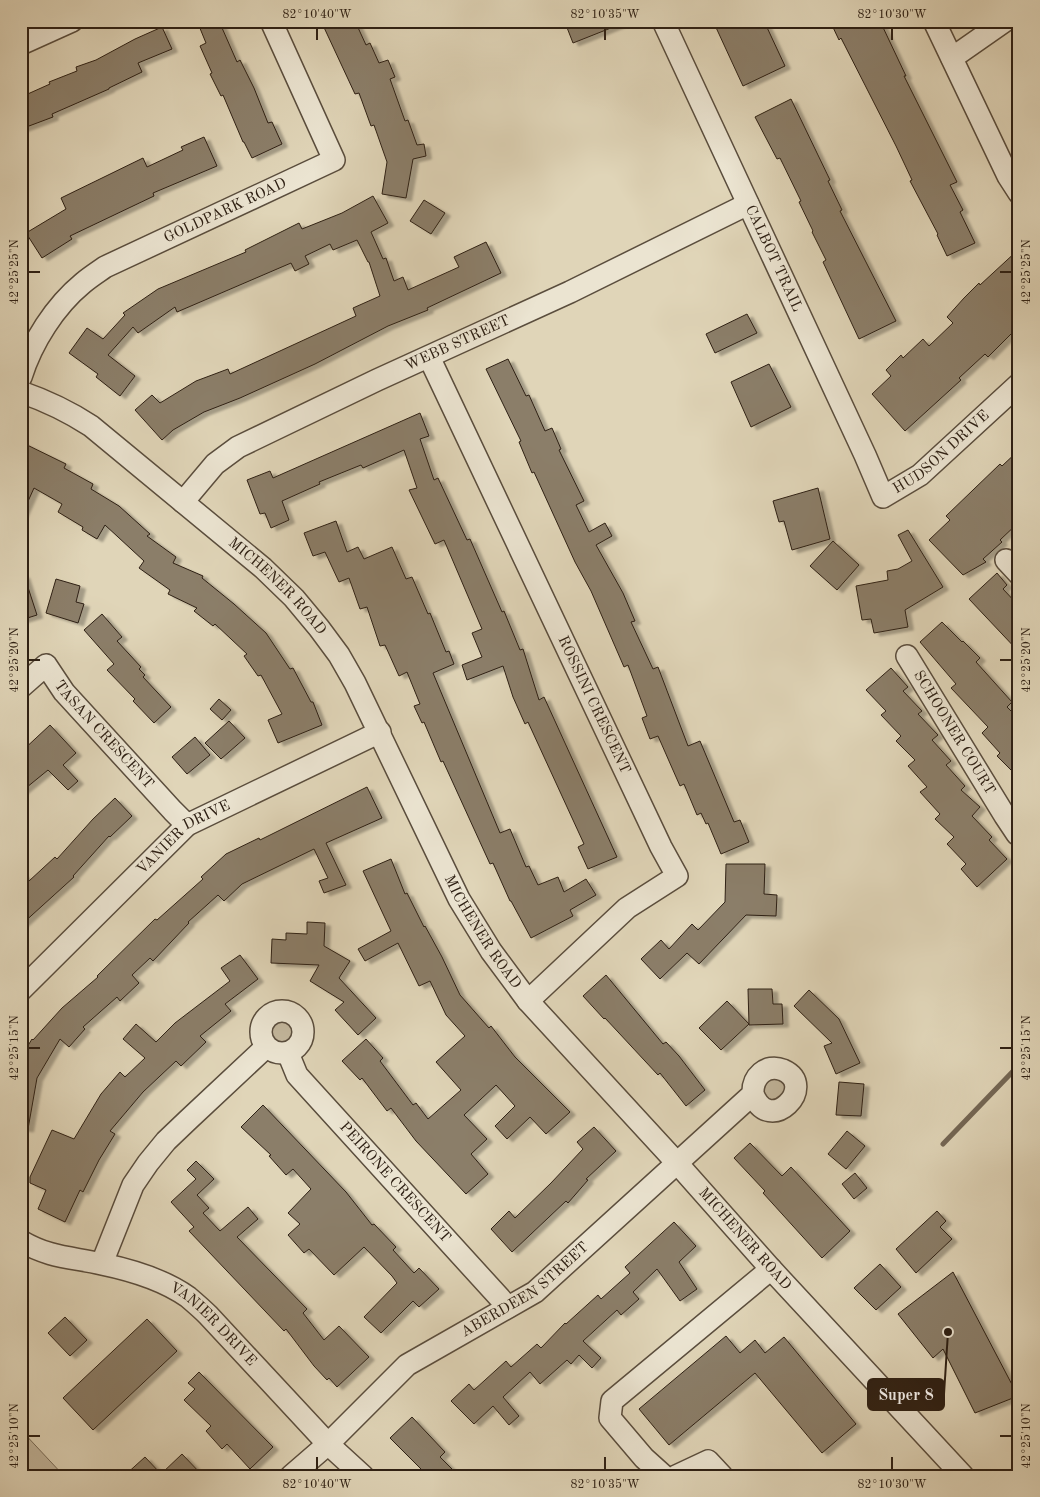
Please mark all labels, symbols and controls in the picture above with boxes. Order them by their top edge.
text: 82°10'35"W [570,8,640,21]
text: 82°10'40"W [282,9,352,21]
text: 82°10'30"W [857,9,927,21]
street label: GOLDPARK ROAD [162,176,289,246]
street label: CALBOT TRAIL [742,203,805,314]
text: 42°25'25"N [8,239,21,305]
text: 42°25'25"N [1020,239,1033,305]
street label: WEBB STREET [403,313,512,374]
street label: HUDSON DRIVE [890,408,992,497]
street label: MICHENER ROAD [225,535,329,638]
text: 42°25'20"N [8,627,21,693]
text: 42°25'20"N [1020,627,1033,693]
street label: ROSSINI CRESCENT [555,634,633,776]
street label: SCHOONER COURT [910,668,998,797]
street label: TASAN CRESCENT [51,678,156,792]
street label: VANIER DRIVE [134,798,233,878]
street label: MICHENER ROAD [441,873,524,991]
text: 42°25'15"N [8,1015,21,1081]
text: 42°25'15"N [1020,1015,1033,1081]
street label: PEIRONE CRESCENT [336,1119,453,1246]
street label: MICHENER ROAD [695,1185,794,1293]
street label: ABERDEEN STREET [459,1240,592,1340]
street label: VANIER DRIVE [167,1280,259,1369]
callout: Super 8 [868,1379,944,1410]
text: Super 8 [878,1388,934,1404]
text: 42°25'10"N [8,1403,21,1469]
text: 42°25'10"N [1020,1403,1033,1469]
text: 82°10'35"W [570,1478,640,1491]
text: 82°10'40"W [282,1479,352,1491]
text: 82°10'30"W [857,1479,927,1491]

